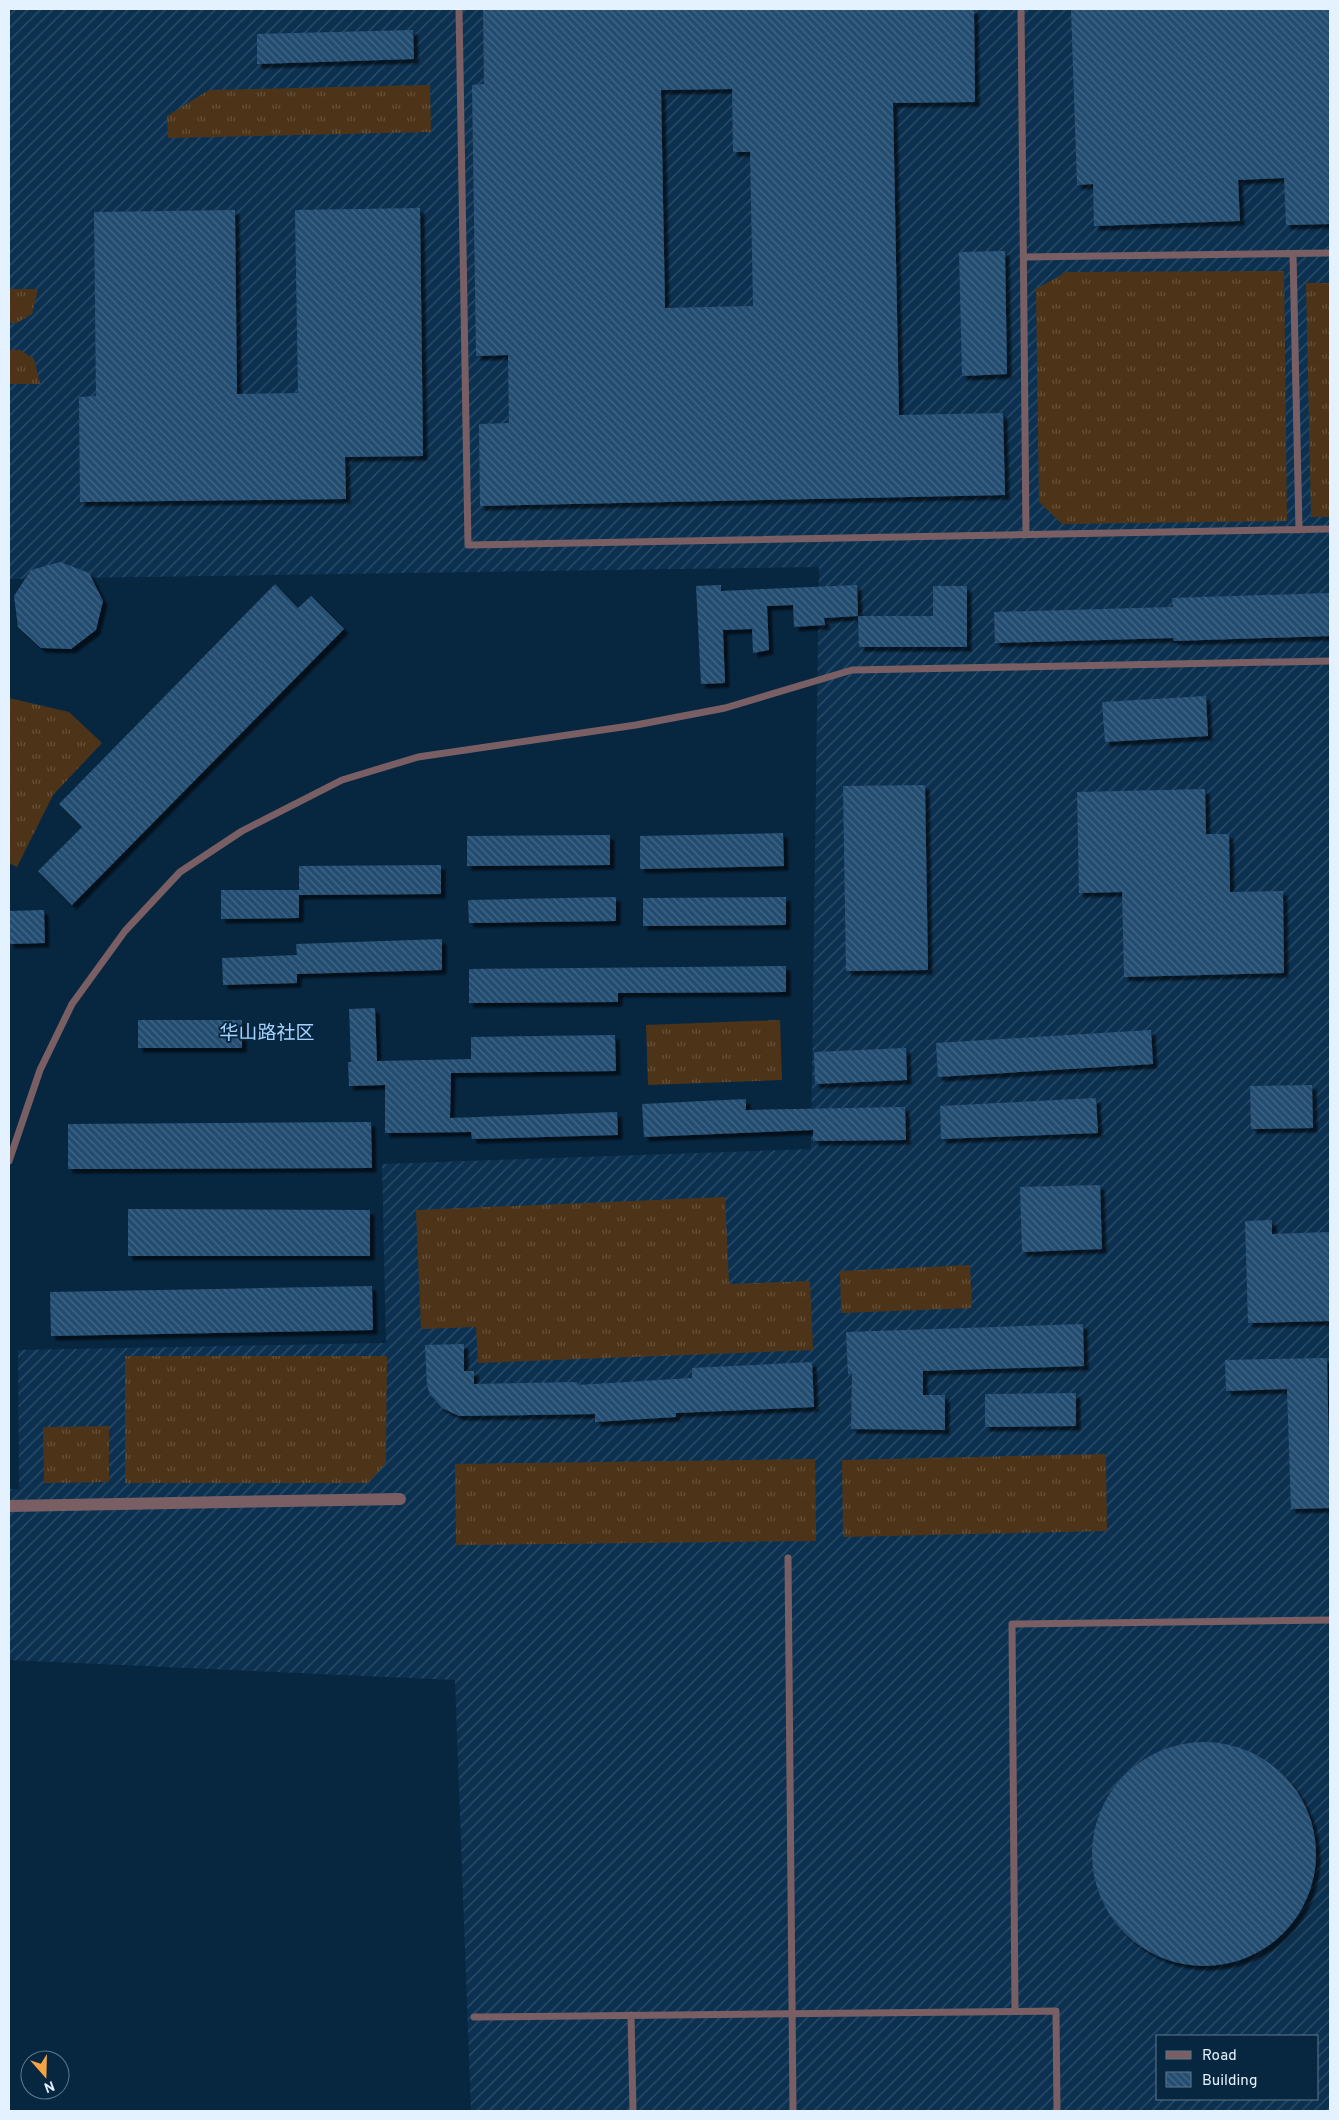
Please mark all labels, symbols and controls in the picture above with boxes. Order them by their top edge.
district label: 华山路社区 [219,1022,315,1046]
legend [1156,2035,1319,2100]
text: Road [1202,2047,1237,2066]
north arrow [20,2050,70,2100]
text: Building [1202,2072,1257,2091]
text: N [41,2076,57,2096]

